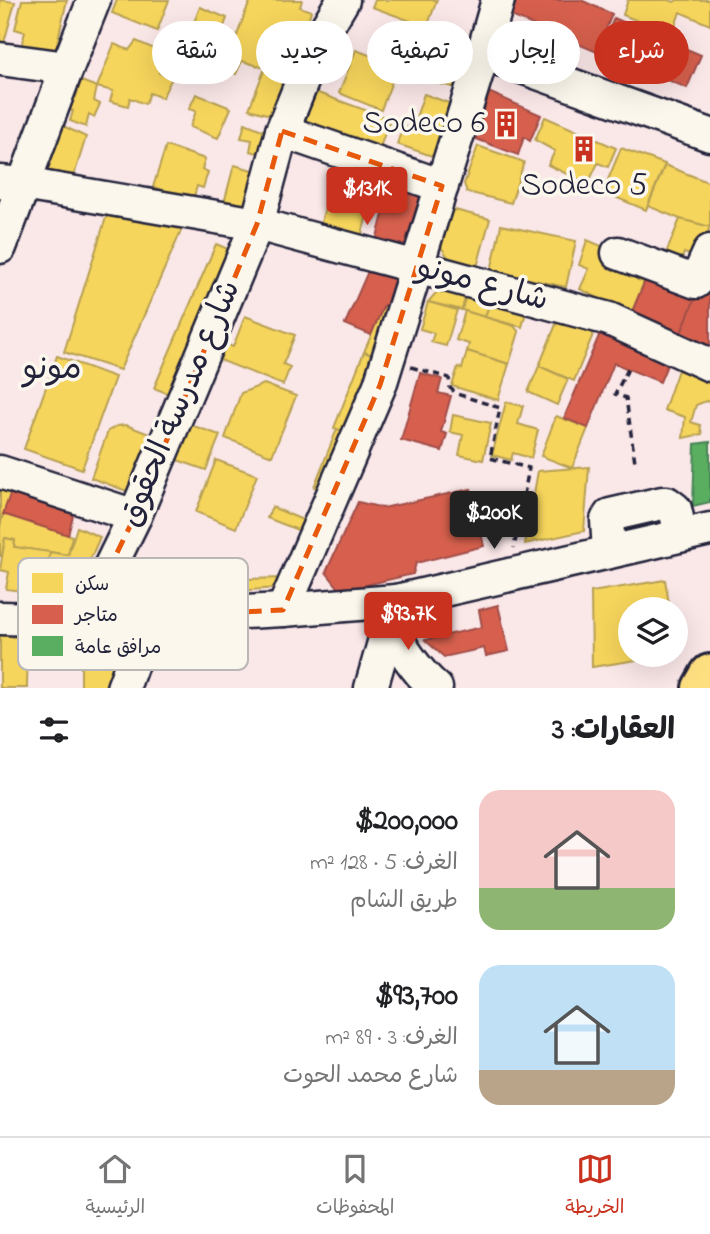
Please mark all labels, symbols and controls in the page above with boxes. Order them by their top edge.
chip: شقة [152,21,242,84]
chip: جديد [256,21,353,84]
chip: تصفية [367,21,473,84]
chip: إيجار [487,21,580,84]
chip: شراء [594,21,689,84]
place label: Sodeco 6 [363,101,485,148]
building icon: Sodeco 6 [491,109,521,139]
building icon: Sodeco 5 [569,134,599,164]
place label: Sodeco 5 [521,163,647,210]
pin: $131K [318,168,416,227]
text: $131K [342,173,392,206]
street label: شارع مونو [409,244,553,325]
street label: شارع مدرسة الحقوق [108,273,254,535]
district label: مونو [20,346,82,394]
pin: $200K [445,491,543,551]
text: $200K [466,497,522,530]
legend [18,558,248,670]
text: سكن [75,572,109,599]
pin: $93.7K [351,592,465,652]
map controls [618,597,688,667]
button: layers [618,597,688,667]
text: $93.7K [380,598,436,631]
text: متاجر [73,603,118,630]
text: مرافق عامة [75,635,161,662]
text: العقارات: 3 [552,709,675,753]
icon: filters [35,711,73,749]
text: $200,000 [355,800,458,844]
icon: home [535,818,619,902]
text: الغرف: 5 · 128 m² [310,847,458,880]
text: طريق الشام [350,885,458,918]
text: $93,700 [375,975,458,1019]
icon: home [535,993,619,1077]
text: الغرف: 3 · 89 m² [325,1022,458,1055]
text: شارع محمد الحوت [283,1060,458,1093]
tab: الرئيسية [85,1150,145,1223]
tab: المحفوظات [316,1150,394,1223]
tab: الخريطة [565,1150,625,1223]

